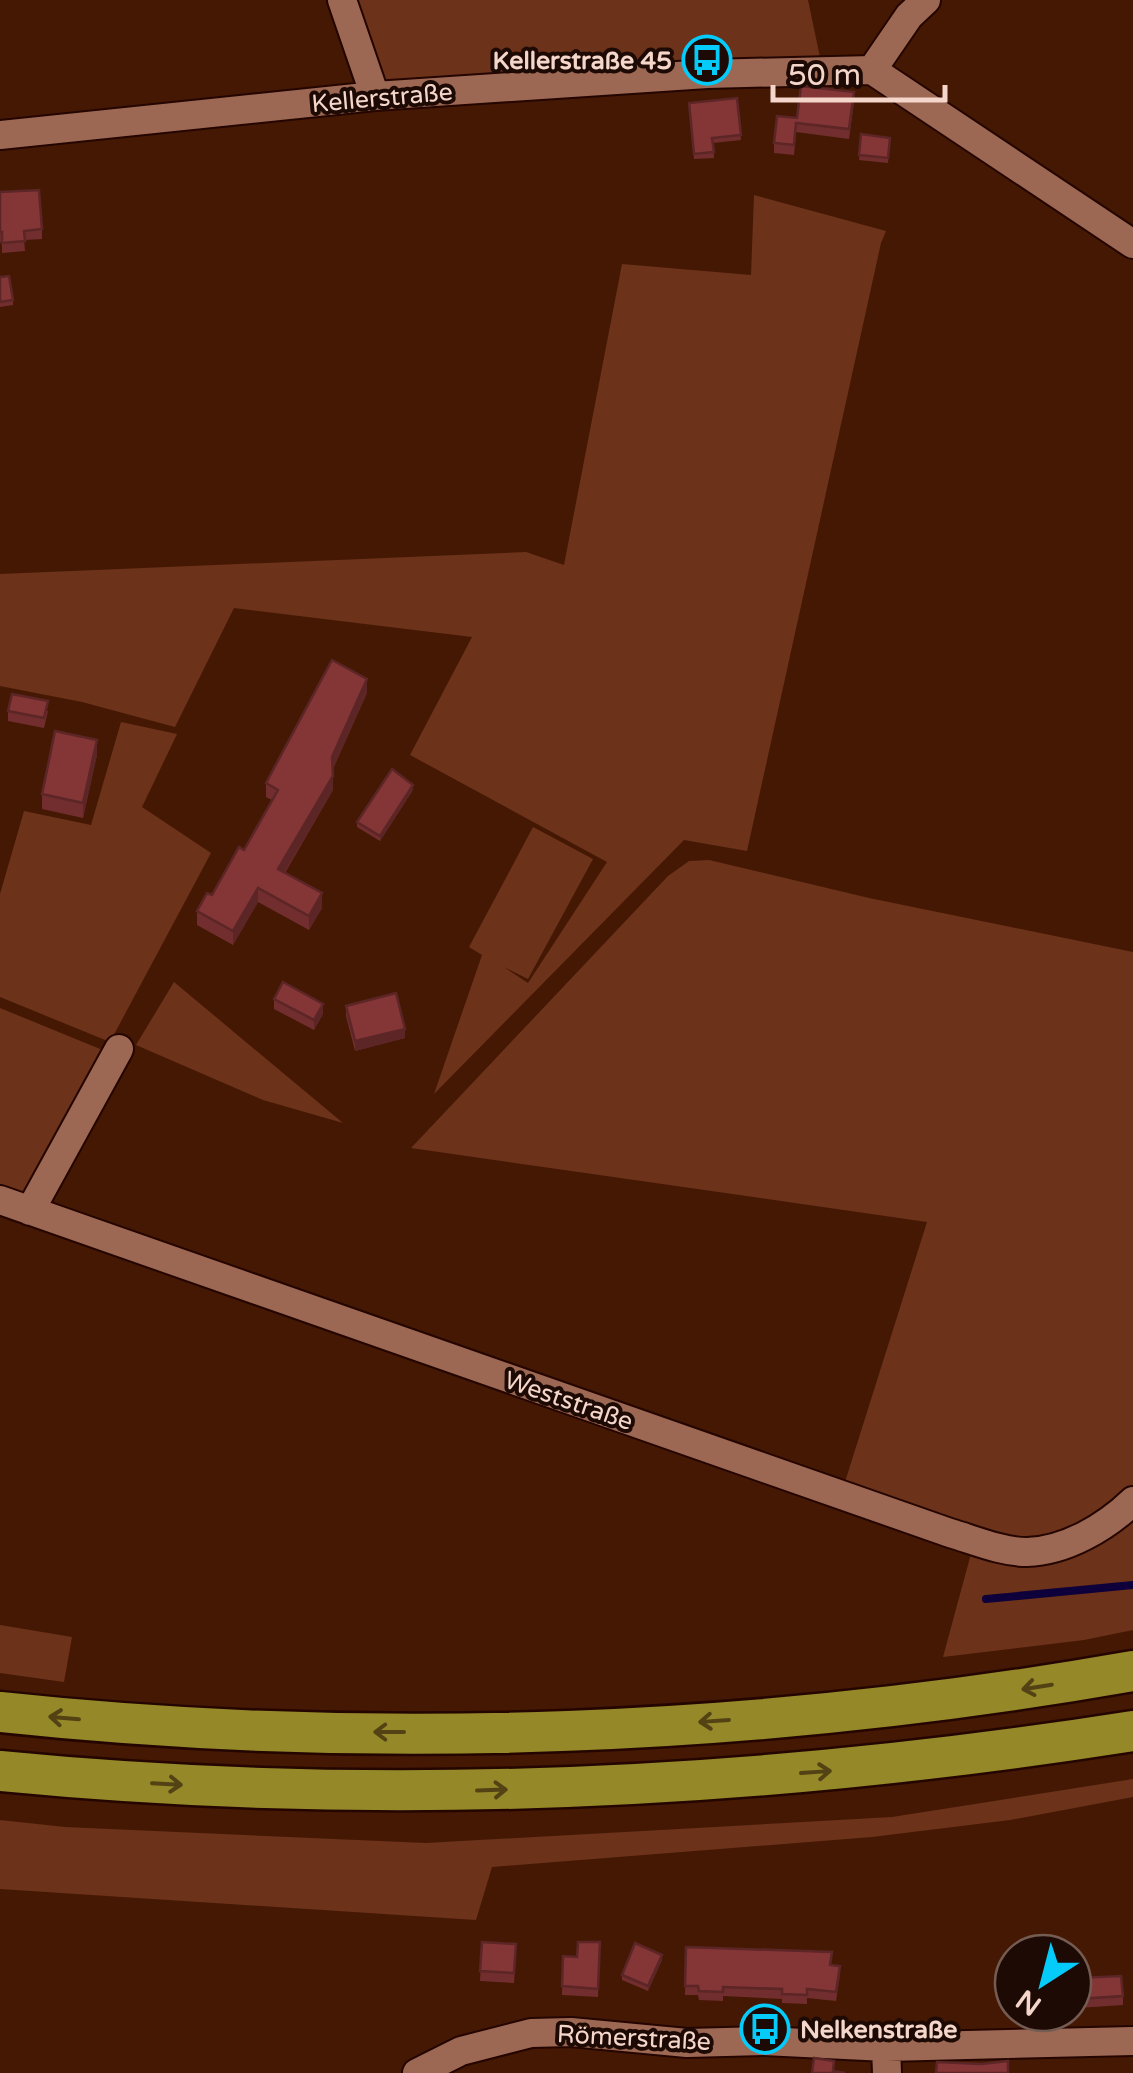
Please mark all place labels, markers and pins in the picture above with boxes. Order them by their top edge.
bus stop icon: Kellerstraße 45 [681,34,733,86]
place label: Kellerstraße 45 [493,46,672,76]
bus stop icon: Nelkenstraße [739,2003,791,2055]
place label: Nelkenstraße [800,2015,957,2045]

